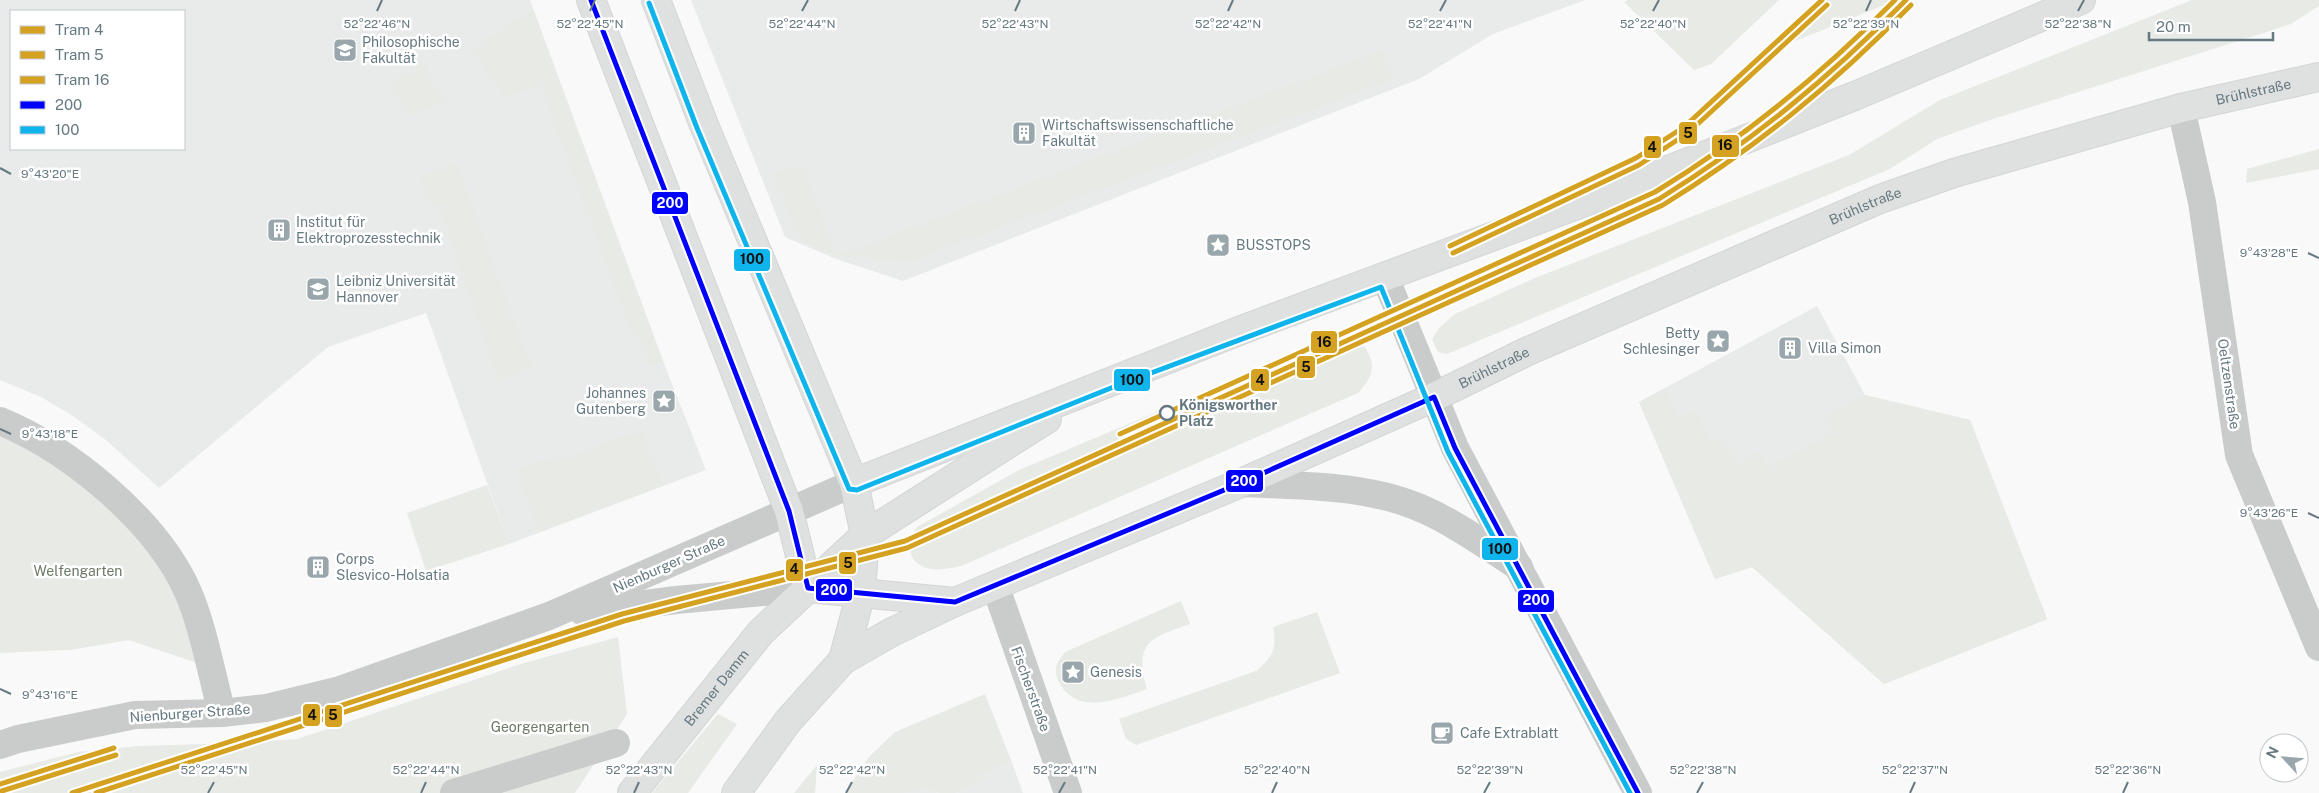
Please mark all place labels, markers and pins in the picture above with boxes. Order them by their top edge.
place label: Philosophische Fakultät [362,34,460,66]
school or university icon: Philosophische Fakultät [332,37,358,63]
place label: Wirtschaftswissenschaftliche Fakultät [1042,117,1234,149]
building icon: Wirtschaftswissenschaftliche Fakultät [1011,120,1037,146]
place label: Institut für Elektroprozesstechnik [296,214,441,246]
building icon: Institut für Elektroprozesstechnik [266,217,292,243]
place icon: BUSSTOPS [1205,232,1231,258]
place label: BUSSTOPS [1236,237,1311,253]
place label: Leibniz Universität Hannover [336,273,456,305]
school or university icon: Leibniz Universität Hannover [305,276,331,302]
place label: Betty Schlesinger [1623,325,1701,357]
place icon: Betty Schlesinger [1705,328,1731,354]
building icon: Villa Simon [1777,335,1803,361]
place label: Villa Simon [1808,340,1881,356]
place label: Johannes Gutenberg [576,385,646,417]
place icon: Johannes Gutenberg [651,388,677,414]
place label: Königsworther Platz [1179,397,1277,429]
marker: Königsworther Platz [1159,405,1175,421]
place label: Corps Slesvico-Holsatia [336,551,449,583]
building icon: Corps Slesvico-Holsatia [305,554,331,580]
place icon: Genesis [1060,659,1086,685]
place label: Genesis [1090,664,1142,680]
cafe icon: Cafe Extrablatt [1429,720,1455,746]
place label: Cafe Extrablatt [1460,725,1558,741]

